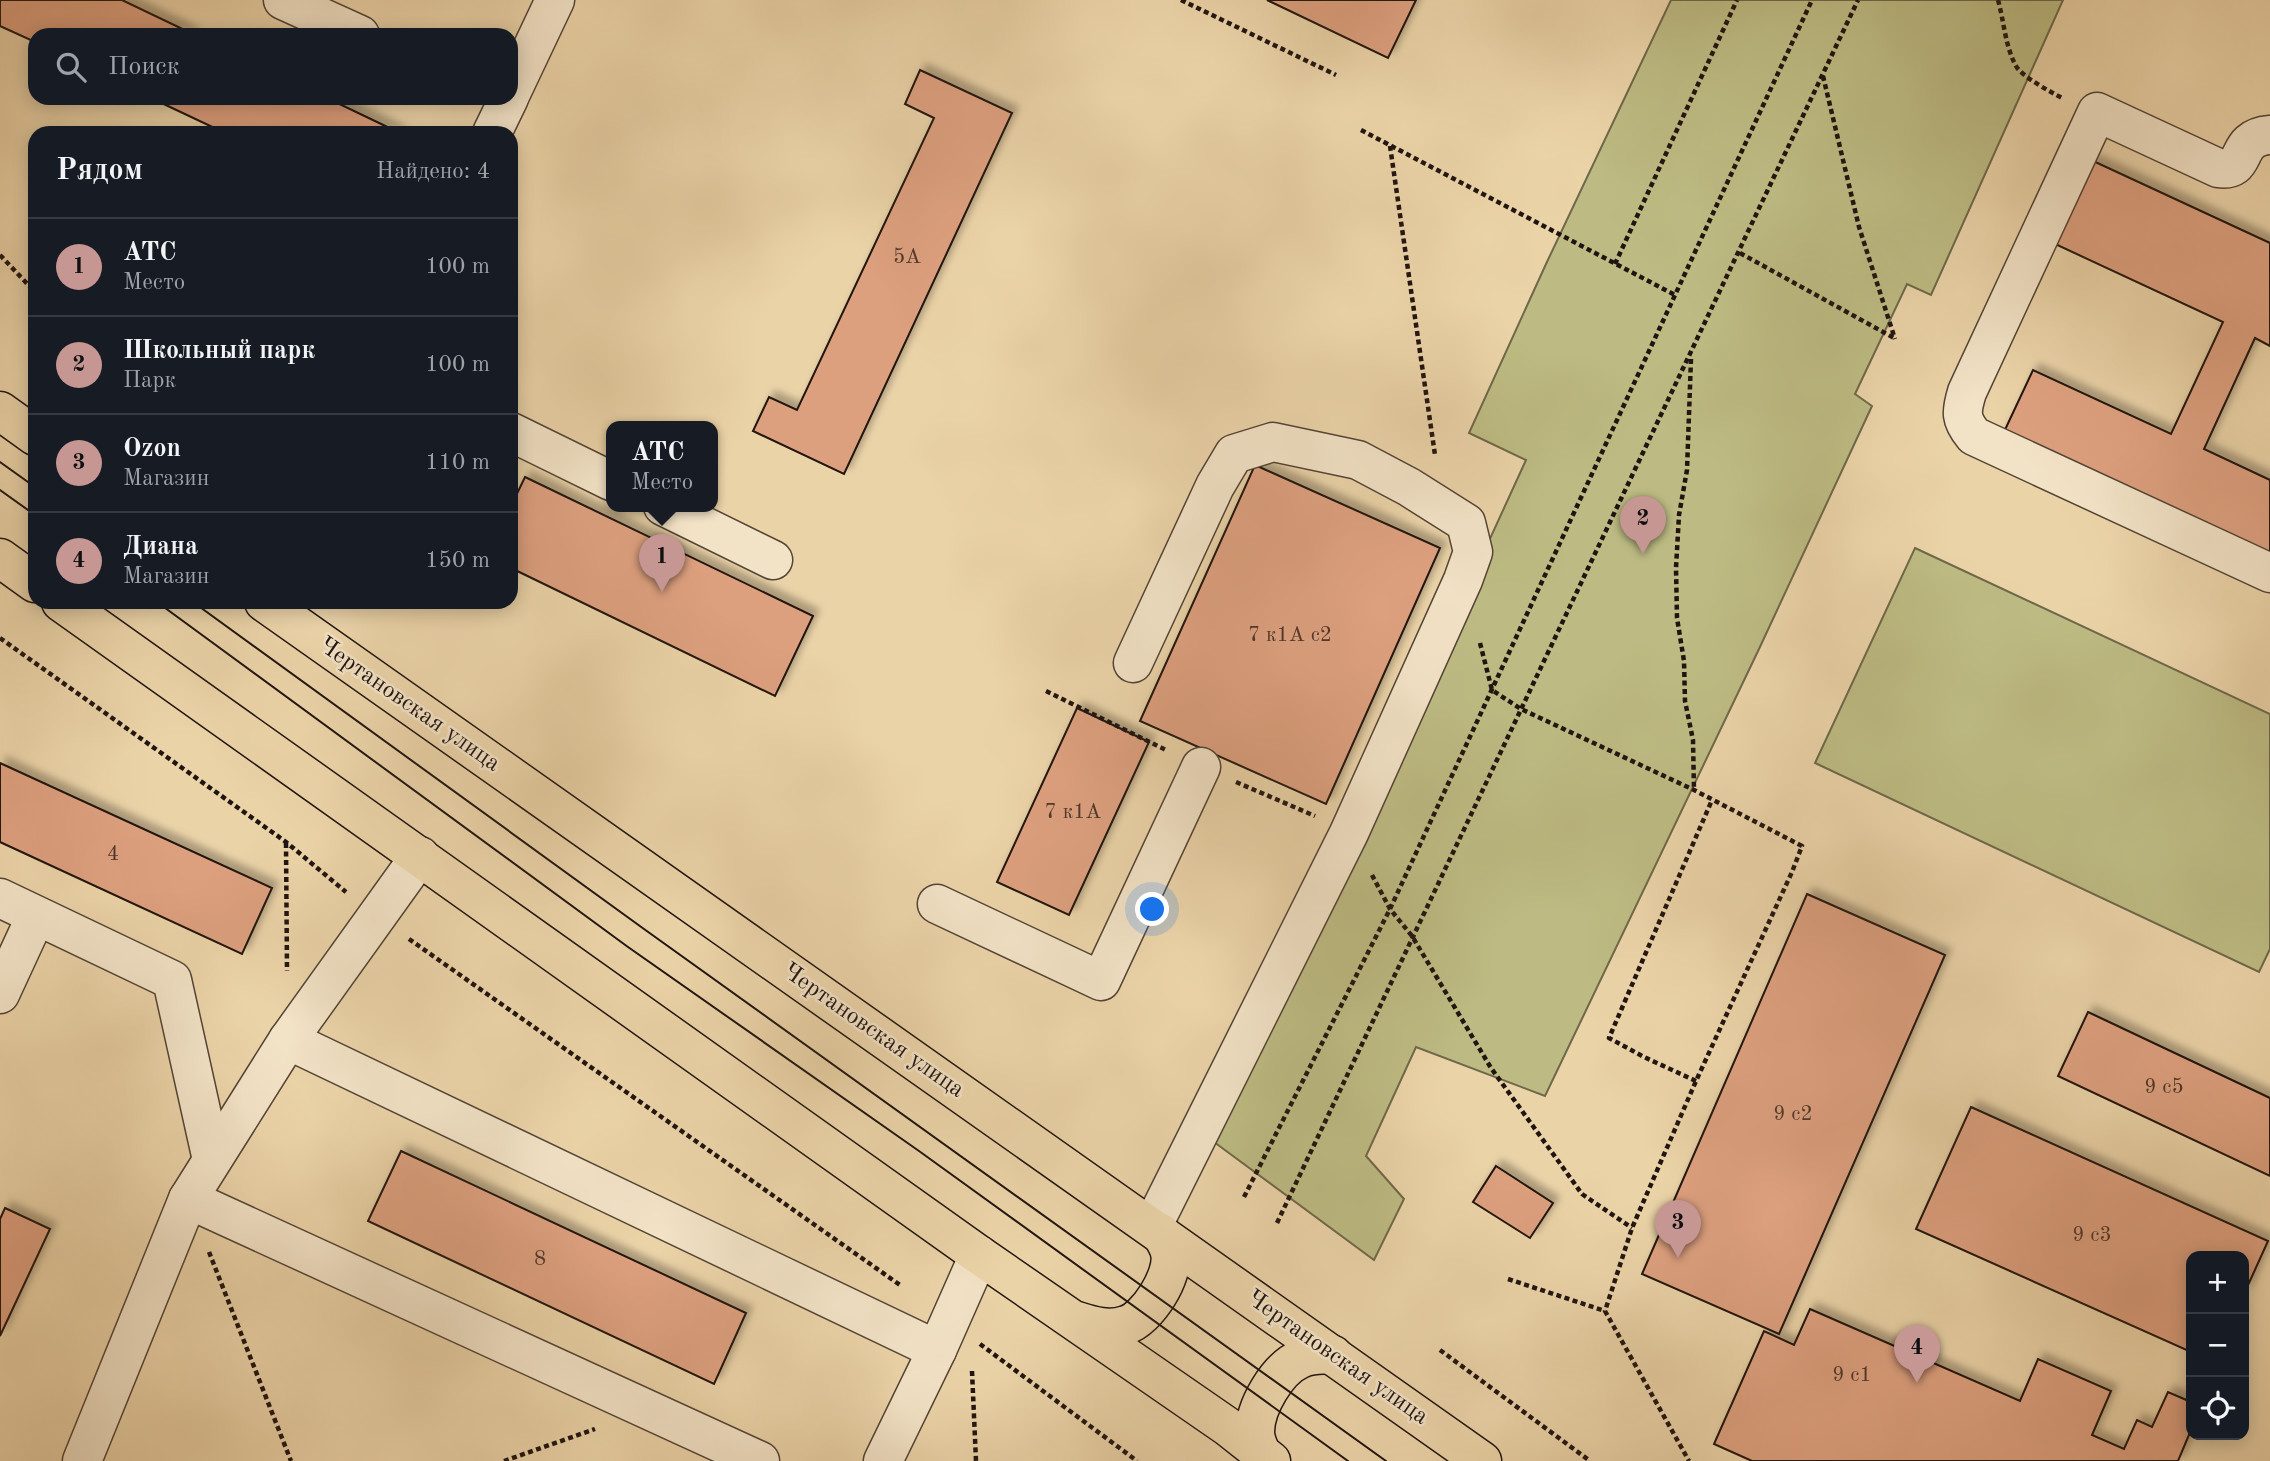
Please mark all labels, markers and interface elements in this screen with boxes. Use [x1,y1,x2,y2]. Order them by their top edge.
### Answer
search box [28,28,518,105]
icon: search [52,48,90,86]
text: Поиск [108,54,180,80]
text: Рядом [56,156,143,186]
text: Найдено: 4 [376,160,490,183]
text: АТС [123,240,176,266]
house number: 5А [893,247,921,268]
text: 1 [72,255,86,278]
text: 100 m [425,255,490,278]
text: Место [123,271,185,294]
text: Школьный парк [123,338,315,364]
text: 2 [72,353,86,376]
text: 100 m [425,353,490,376]
text: Парк [123,369,176,392]
popup [606,421,718,512]
text: Ozon [123,436,181,462]
text: АТС [631,440,684,466]
text: 3 [72,451,86,474]
text: 110 m [425,451,490,474]
text: Магазин [123,467,209,490]
text: Место [631,471,693,494]
pin: 2 [1620,496,1666,554]
text: Диана [123,534,198,560]
pin: 1 [639,534,685,592]
text: 4 [72,549,86,572]
text: 150 m [425,549,490,572]
text: Магазин [123,565,209,588]
house number: 7 к1А с2 [1248,625,1332,646]
street label: Чертановская улица [314,633,504,777]
house number: 7 к1А [1045,802,1101,823]
house number: 4 [107,844,119,865]
your location [1135,892,1169,926]
street label: Чертановская улица [778,959,968,1103]
house number: 9 с5 [2144,1077,2184,1098]
house number: 9 с2 [1773,1104,1813,1125]
pin: 3 [1655,1200,1701,1258]
house number: 9 с3 [2072,1225,2112,1246]
house number: 8 [534,1249,546,1270]
map controls [2186,1251,2249,1440]
button: + [2186,1251,2249,1314]
street label: Чертановская улица [1242,1286,1432,1430]
button: − [2186,1314,2249,1377]
pin: 4 [1894,1325,1940,1383]
house number: 9 с1 [1832,1365,1872,1386]
button: locate [2186,1377,2249,1440]

